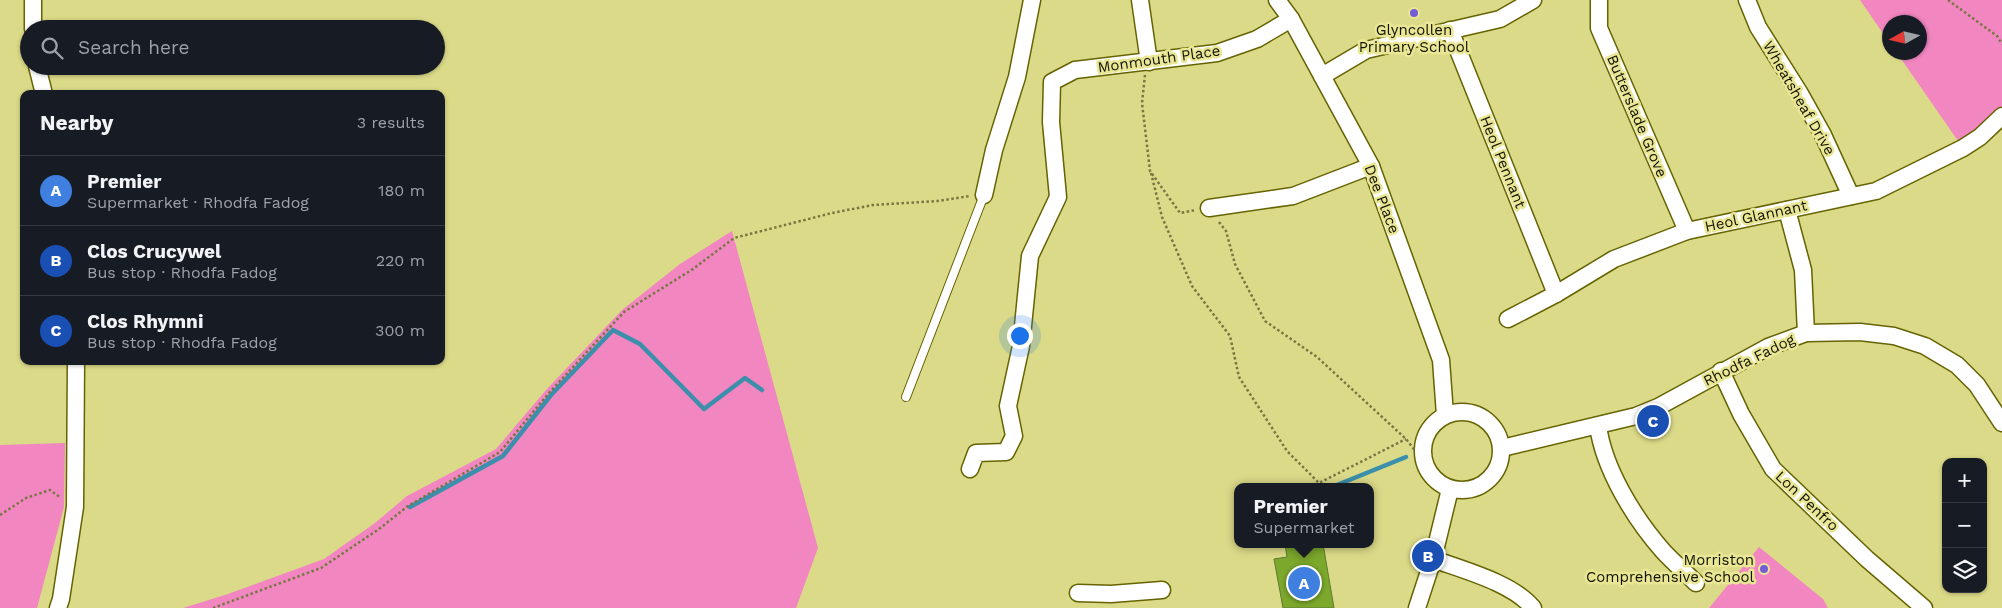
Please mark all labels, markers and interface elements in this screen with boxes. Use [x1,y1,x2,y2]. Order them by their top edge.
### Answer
marker: Glyncollen Primary School [1408,7,1420,19]
north arrow [1882,15,1927,60]
search box [20,20,445,75]
place label: Glyncollen Primary School [1359,21,1470,56]
icon: search [38,34,66,62]
text: Search here [78,36,189,59]
street label: Wheatsheaf Drive [1759,38,1839,158]
street label: Monmouth Place [1097,41,1221,77]
street label: Butterslade Grove [1603,52,1671,180]
text: Nearby [40,110,113,135]
text: 3 results [357,113,425,132]
street label: Heol Pennant [1476,113,1530,211]
street label: Dee Place [1361,162,1403,236]
text: Premier [87,170,161,193]
text: A [51,181,61,200]
text: 180 m [378,181,425,200]
text: Supermarket · Rhodfa Fadog [87,193,309,212]
street label: Heol Glannant [1703,196,1810,236]
text: Clos Crucywel [87,240,221,263]
text: B [51,251,61,270]
text: 220 m [376,251,425,270]
text: Bus stop · Rhodfa Fadog [87,263,277,282]
text: Clos Rhymni [87,310,203,333]
text: C [51,321,61,340]
text: 300 m [375,321,425,340]
your location [1007,323,1033,349]
street label: Rhodfa Fadog [1700,330,1798,390]
text: Bus stop · Rhodfa Fadog [87,333,277,352]
pin: C [1637,402,1669,440]
map controls [1942,458,1987,593]
button: + [1942,458,1987,503]
street label: Lon Penfro [1772,467,1842,535]
popup [1234,483,1374,548]
text: Premier [1253,495,1328,518]
button: − [1942,503,1987,548]
text: Supermarket [1253,518,1355,537]
pin: B [1412,537,1444,575]
button: layers [1942,548,1987,593]
place label: Morriston Comprehensive School [1586,551,1754,586]
marker: Morriston Comprehensive School [1758,563,1770,575]
pin: A [1288,564,1320,602]

